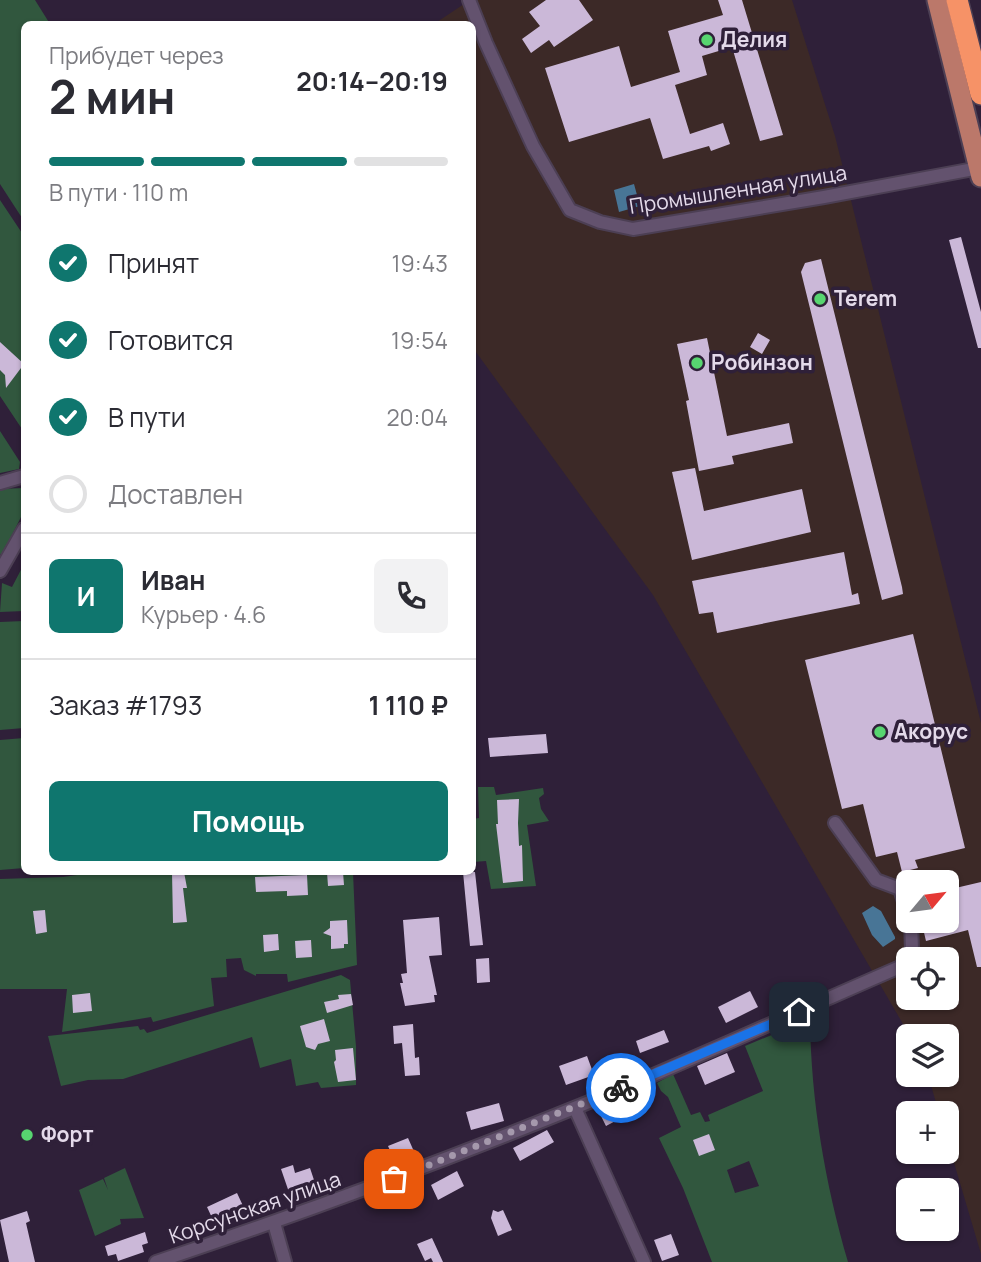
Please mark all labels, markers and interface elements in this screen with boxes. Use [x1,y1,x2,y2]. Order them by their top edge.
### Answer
place label: Делия [721,25,787,53]
marker: Делия [699,32,715,48]
text: Прибудет через [49,39,224,71]
text: 20:14–20:19 [296,63,448,99]
text: 2 мин [49,65,176,128]
street label: Промышленная улица [627,158,849,220]
text: В пути · 110 m [49,176,188,208]
icon: check [49,244,87,282]
text: Принят [108,245,199,281]
text: 19:43 [392,247,448,279]
place label: Terem [834,284,897,312]
marker: Terem [812,291,828,307]
icon: check [49,321,87,359]
text: Готовится [108,322,233,358]
text: 19:54 [391,324,448,356]
place label: Робинзон [711,348,813,376]
marker: Робинзон [689,355,705,371]
icon: check [49,398,87,436]
text: В пути [108,399,186,435]
text: 20:04 [386,401,448,433]
text: Доставлен [108,476,243,512]
button: phone [374,559,448,633]
text: Иван [141,562,205,598]
text: И [77,578,95,614]
text: Курьер · 4.6 [141,598,266,630]
text: Заказ #1793 [49,687,202,723]
text: 1 110 ₽ [369,687,448,723]
place label: Акорус [894,717,968,745]
marker: Акорус [872,724,888,740]
button: Помощь [49,781,448,861]
north arrow [896,870,959,933]
map controls [896,870,959,1241]
button: locate [896,947,959,1010]
pin [769,982,829,1042]
icon: home [780,993,818,1031]
button: layers [896,1024,959,1087]
courier [586,1053,656,1123]
icon: bike [602,1069,640,1107]
button: + [896,1101,959,1164]
place label: Форт [41,1120,94,1148]
marker: Форт [19,1127,35,1143]
pin [364,1149,424,1209]
icon: bag [375,1160,413,1198]
street label: Корсунская улица [165,1165,344,1250]
button: − [896,1178,959,1241]

